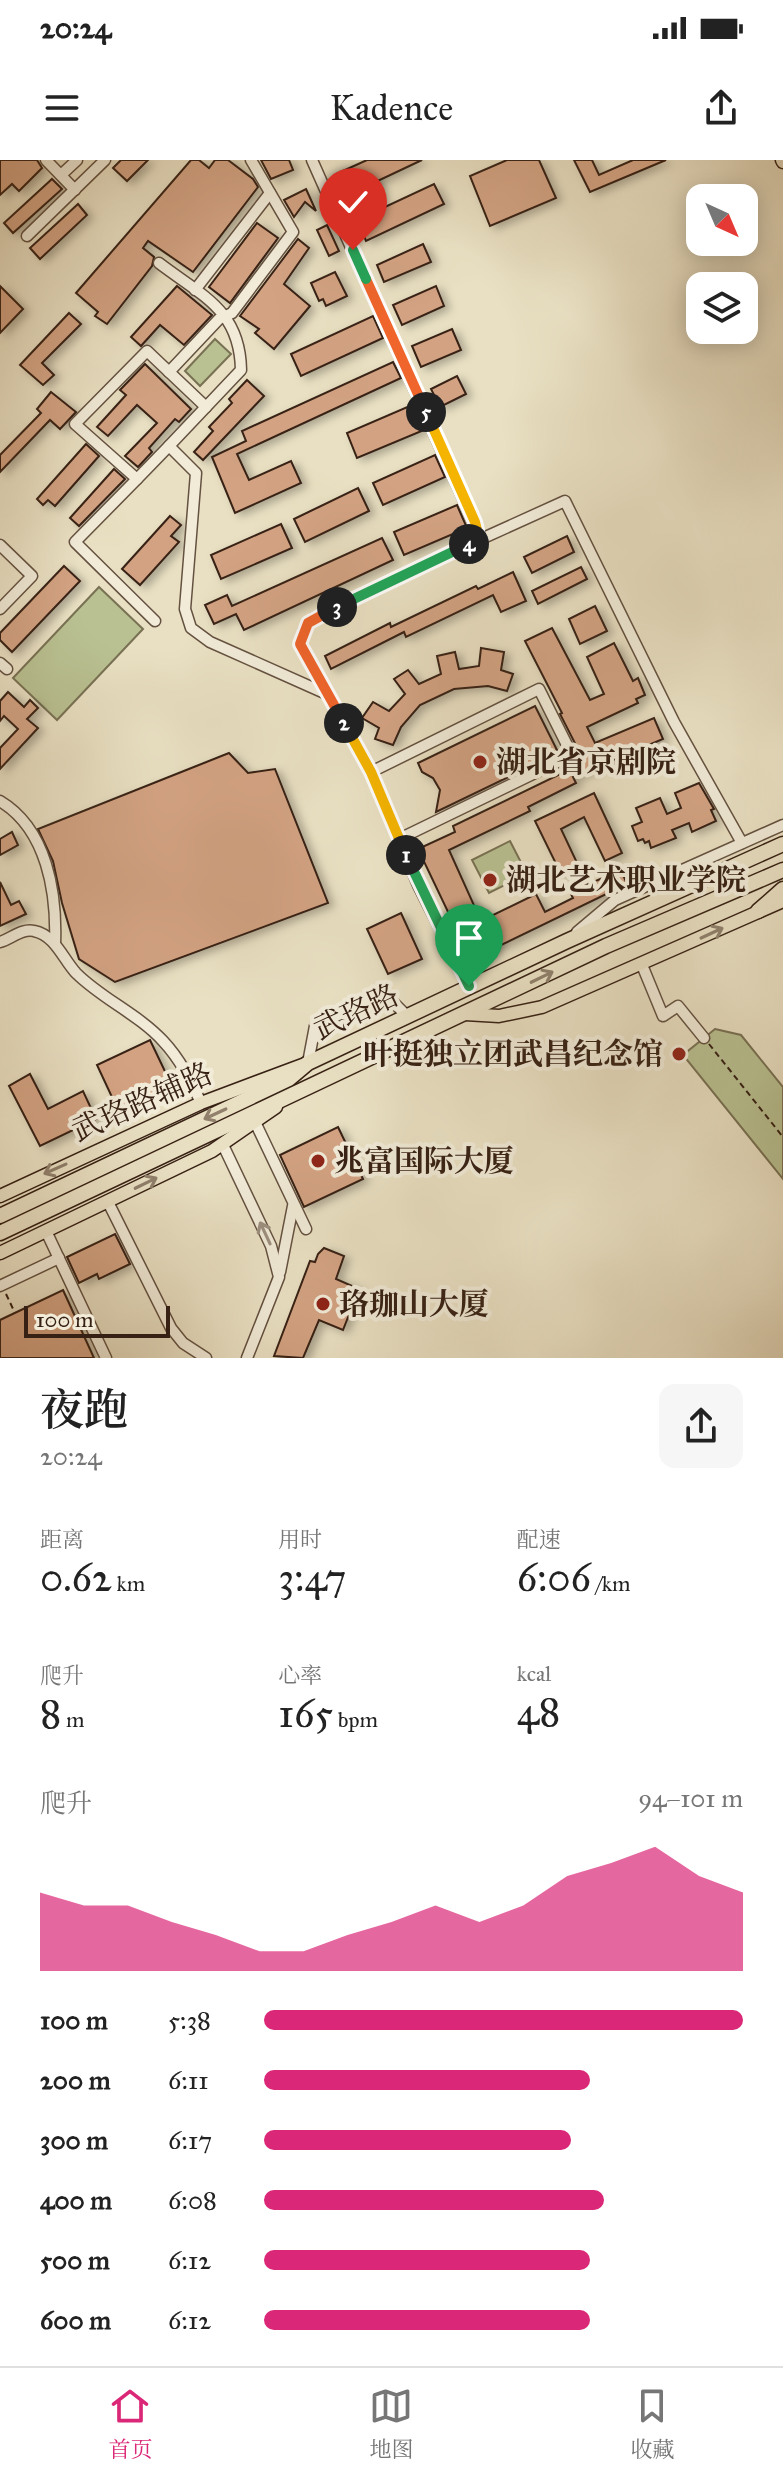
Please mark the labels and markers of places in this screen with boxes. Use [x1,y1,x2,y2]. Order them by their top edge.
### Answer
pin [319,168,387,250]
pin: 5 [406,392,446,432]
pin: 4 [449,524,489,564]
pin: 3 [317,587,357,627]
pin: 2 [324,703,364,743]
place label: 湖北省京剧院 [496,744,676,780]
marker: 湖北省京剧院 [471,753,489,771]
pin: 1 [386,835,426,875]
place label: 湖北艺术职业学院 [506,862,746,898]
marker: 湖北艺术职业学院 [481,871,499,889]
pin [435,904,503,986]
place label: 叶挺独立团武昌纪念馆 [363,1036,663,1072]
marker: 叶挺独立团武昌纪念馆 [670,1045,688,1063]
place label: 兆富国际大厦 [334,1143,514,1179]
marker: 兆富国际大厦 [309,1152,327,1170]
place label: 珞珈山大厦 [339,1286,489,1322]
marker: 珞珈山大厦 [314,1295,332,1313]

